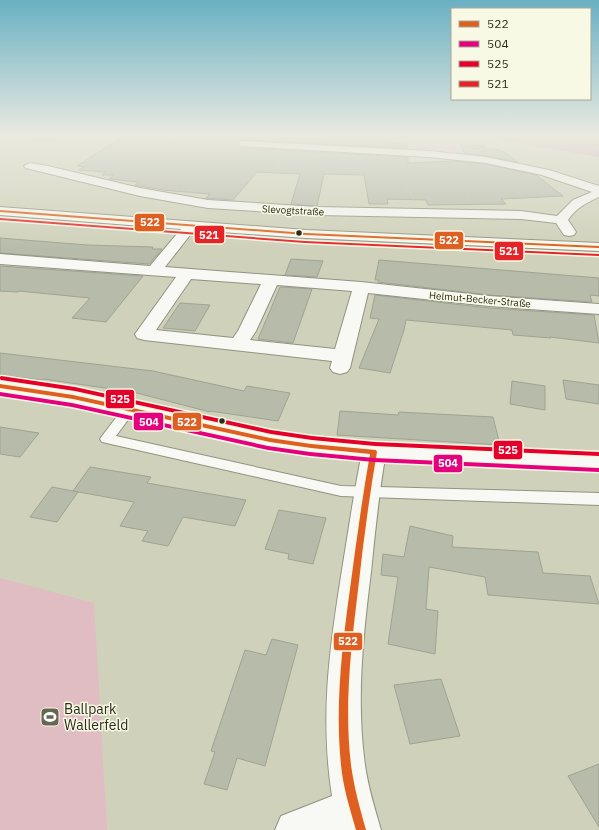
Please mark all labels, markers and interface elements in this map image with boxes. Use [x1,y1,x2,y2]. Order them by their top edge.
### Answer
legend [451,8,591,100]
text: 522 [487,16,509,31]
text: 504 [487,36,509,51]
text: 525 [487,56,509,71]
text: 521 [487,76,509,91]
street label: Slevogtstraße [262,202,325,219]
line badge: 522 [134,213,165,232]
text: 522 [140,215,160,229]
line badge: 521 [194,225,225,244]
text: 521 [199,228,219,242]
unlabelled marker [294,228,304,238]
line badge: 522 [434,231,464,250]
text: 522 [439,233,459,247]
line badge: 521 [494,241,524,261]
text: 521 [499,244,519,258]
street label: Helmut-Becker-Straße [429,289,532,310]
line badge: 525 [105,389,135,409]
text: 525 [110,392,130,406]
line badge: 504 [133,412,164,431]
line badge: 522 [172,412,202,431]
text: 504 [139,415,159,429]
text: 522 [177,415,197,429]
unlabelled marker [217,416,227,426]
line badge: 525 [493,440,523,460]
text: 525 [498,443,518,457]
line badge: 504 [433,454,463,473]
text: 504 [438,456,458,470]
line badge: 522 [333,632,363,651]
text: 522 [338,634,358,648]
place label: Ballpark Wallerfeld [64,700,128,734]
sports icon: Ballpark Wallerfeld [39,706,61,728]

